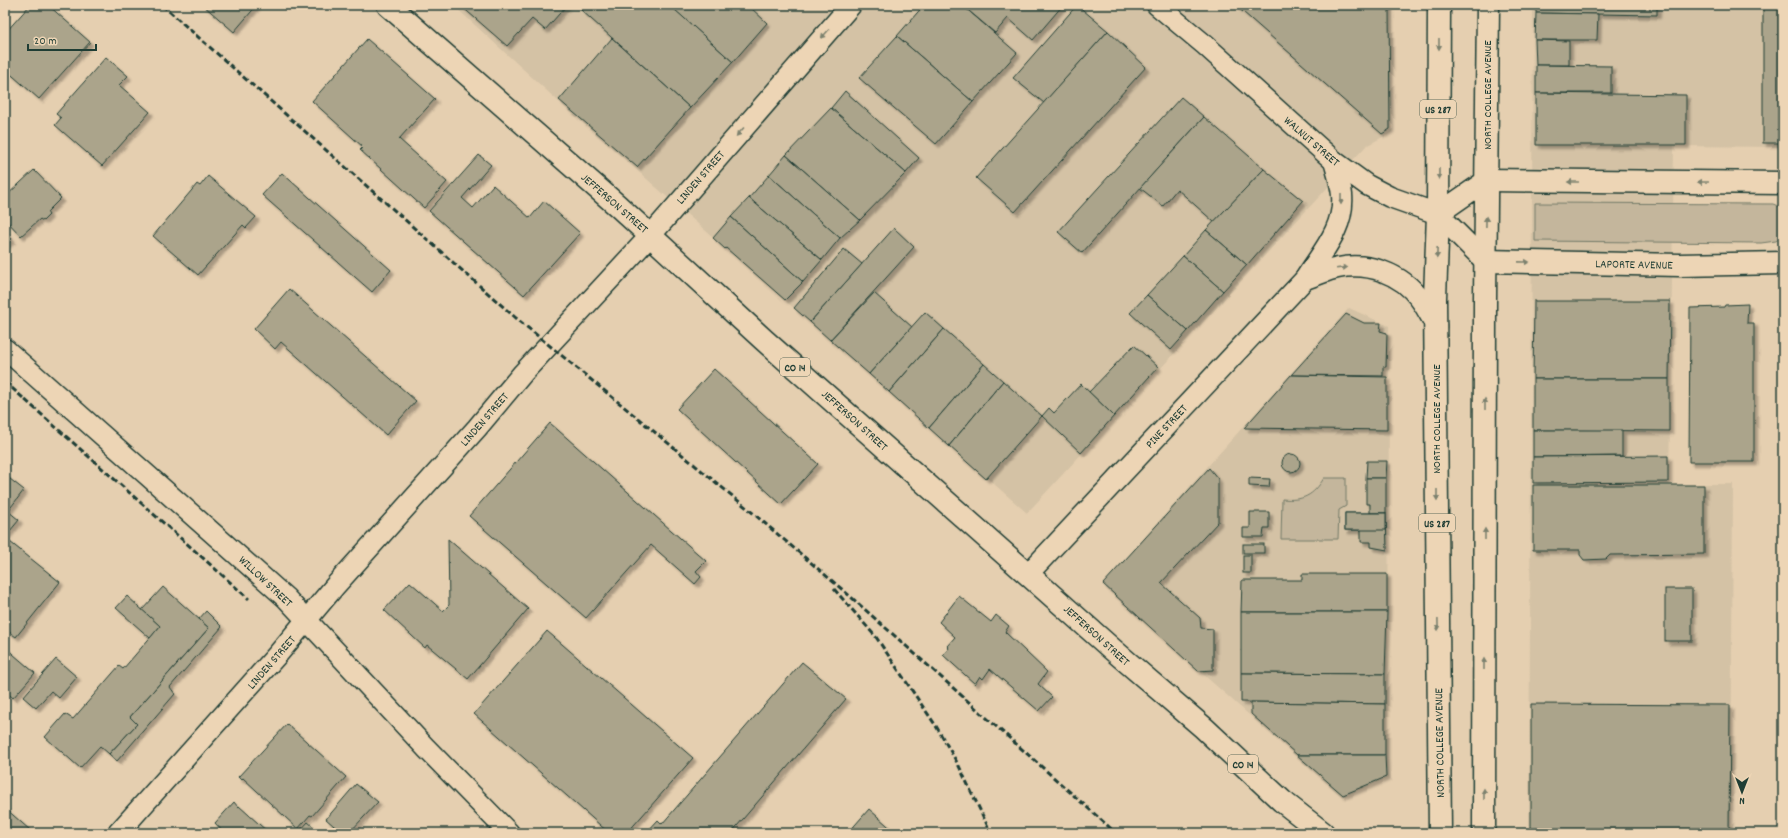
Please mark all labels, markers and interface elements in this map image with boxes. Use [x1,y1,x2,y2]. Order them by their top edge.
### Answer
scale bar [28,26,96,52]
one-way arrow [820,29,830,39]
text: 20 m [34,33,57,50]
one-way arrow [1436,38,1442,51]
street label: NORTH COLLEGE AVENUE [1480,40,1497,150]
road number: US 287 [1420,100,1456,118]
street label: WALNUT STREET [1279,113,1343,171]
one-way arrow [735,127,744,137]
street label: LINDEN STREET [673,147,729,209]
one-way arrow [1435,168,1442,180]
street label: JEFFERSON STREET [577,170,652,238]
one-way arrow [1566,179,1579,185]
one-way arrow [1696,179,1709,185]
one-way arrow [1338,193,1344,206]
one-way arrow [1483,215,1489,228]
one-way arrow [1434,247,1440,260]
street label: LAPORTE AVENUE [1595,256,1673,275]
one-way arrow [1518,259,1530,266]
one-way arrow [1336,265,1348,271]
road number: CO 14 [780,358,810,376]
street label: NORTH COLLEGE AVENUE [1429,364,1446,474]
street label: JEFFERSON STREET [817,387,891,456]
street label: LINDEN STREET [457,389,513,451]
one-way arrow [1482,397,1488,410]
street label: PINE STREET [1142,401,1192,453]
one-way arrow [1434,489,1440,502]
road number: US 287 [1419,514,1455,532]
one-way arrow [1482,527,1488,540]
street label: WILLOW STREET [234,552,296,612]
street label: JEFFERSON STREET [1059,602,1133,671]
one-way arrow [1434,619,1441,631]
street label: LINDEN STREET [244,632,300,694]
one-way arrow [1481,658,1488,670]
street label: NORTH COLLEGE AVENUE [1431,687,1450,798]
road number: CO 14 [1228,755,1258,773]
north arrow [1722,772,1762,812]
one-way arrow [1481,787,1487,800]
text: N [1739,792,1745,808]

